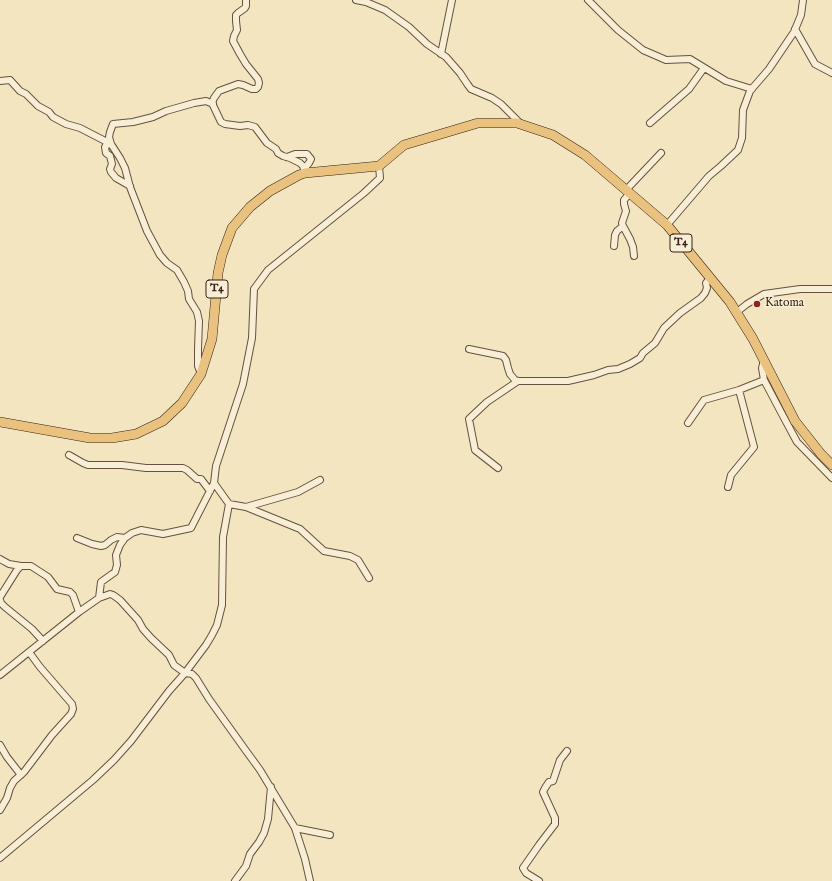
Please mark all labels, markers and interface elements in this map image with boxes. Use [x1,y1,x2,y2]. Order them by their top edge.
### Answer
road number: T4 [670,234,692,252]
road number: T4 [206,280,228,298]
place label: Katoma [765,297,804,311]
marker: Katoma [752,299,762,309]

